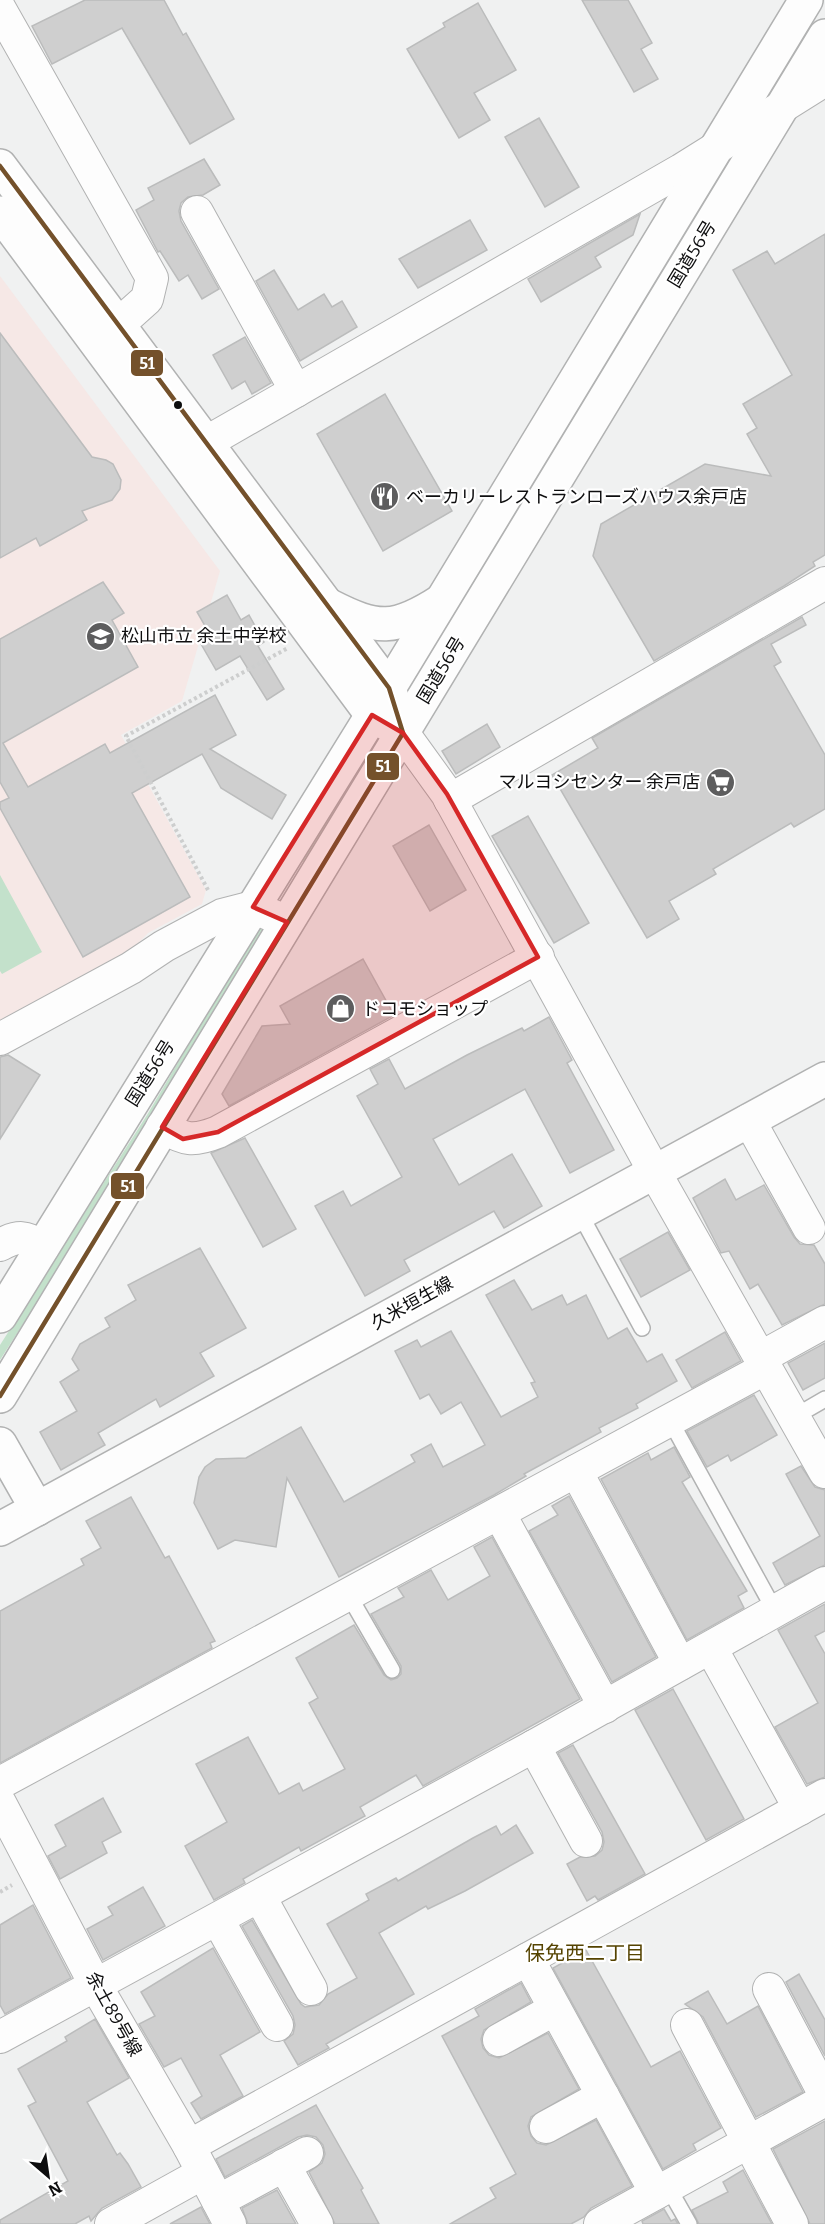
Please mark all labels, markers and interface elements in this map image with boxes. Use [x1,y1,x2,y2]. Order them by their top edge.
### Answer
street label: 国道56号 [663,217,721,291]
line badge: 51 [130,349,164,377]
text: 51 [139,354,155,373]
unlabelled marker [172,399,184,411]
restaurant icon: ベーカリーレストランローズハウス余戸店 [369,481,401,513]
place label: ベーカリーレストランローズハウス余戸店 [406,486,747,508]
school or university icon: 松山市立 余土中学校 [84,620,116,652]
place label: 松山市立 余土中学校 [121,625,287,647]
street label: 国道56号 [412,633,470,707]
line badge: 51 [366,752,400,781]
text: 51 [375,757,391,776]
supermarket icon: マルヨシセンター 余戸店 [705,766,737,798]
place label: マルヨシセンター 余戸店 [498,771,700,793]
shop icon: ドコモショップ [325,993,357,1025]
place label: ドコモショップ [362,998,488,1020]
street label: 国道56号 [121,1036,179,1110]
line badge: 51 [110,1172,145,1200]
text: 51 [120,1177,136,1196]
street label: 久米垣生線 [367,1272,457,1334]
district label: 保免西二丁目 [525,1941,645,1965]
street label: 余土89号線 [82,1968,146,2060]
north arrow [18,2146,78,2206]
text: N [45,2177,65,2200]

